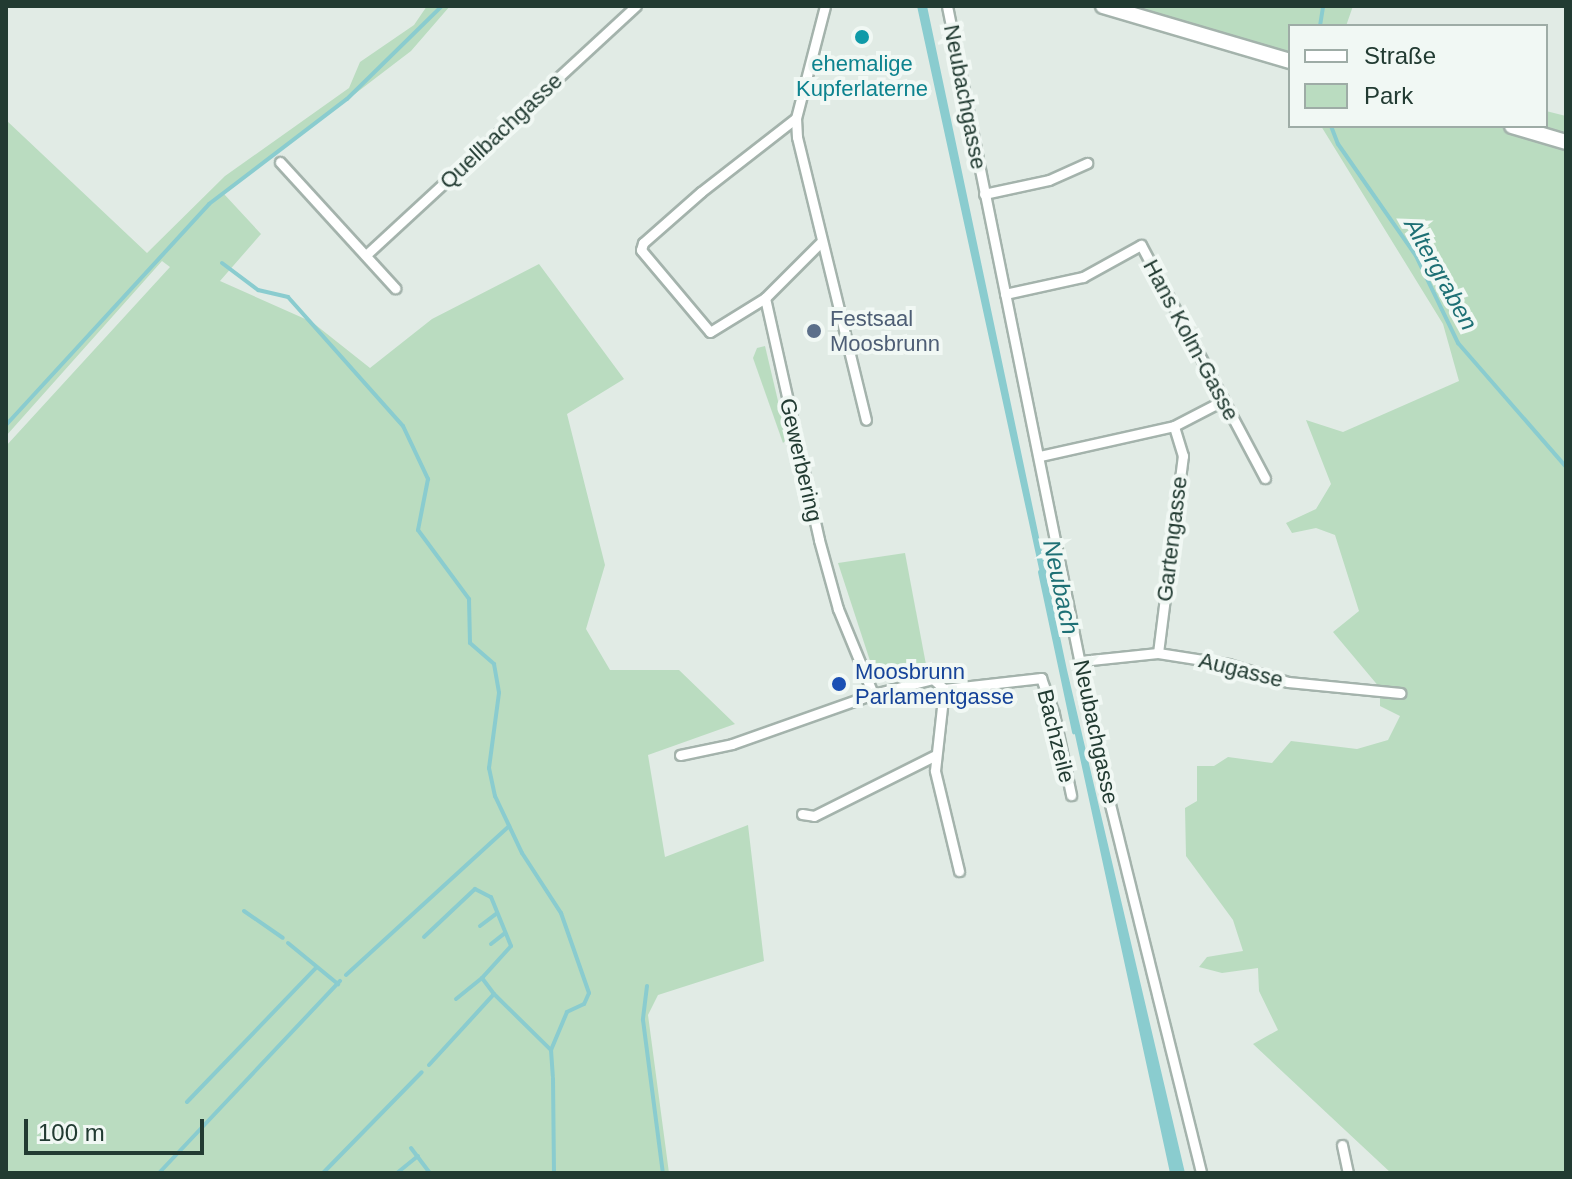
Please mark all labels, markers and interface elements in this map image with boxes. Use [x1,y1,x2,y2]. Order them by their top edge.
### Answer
street label: Neubachgasse [938,22,992,172]
legend [1288,24,1548,128]
marker: ehemalige Kupferlaterne [853,28,871,46]
text: Straße [1364,42,1436,69]
place label: ehemalige Kupferlaterne [796,50,928,102]
street label: Quellbachgasse [434,68,568,194]
text: Park [1364,82,1413,109]
water label: Altergraben [1398,213,1484,335]
street label: Hans Kolm-Gasse [1137,255,1245,425]
place label: Festsaal Moosbrunn [830,305,940,356]
marker: Festsaal Moosbrunn [805,322,823,340]
street label: Gewerbering [774,396,828,524]
street label: Gartengasse [1151,475,1193,603]
water label: Neubach [1037,537,1085,637]
street label: Augasse [1196,647,1286,693]
street label: Neubachgasse [1068,657,1124,807]
place label: Moosbrunn Parlamentgasse [855,658,1014,710]
marker: Moosbrunn Parlamentgasse [830,675,848,693]
street label: Bachzeile [1032,687,1080,785]
scale bar [28,1103,208,1153]
text: 100 m [38,1119,105,1146]

